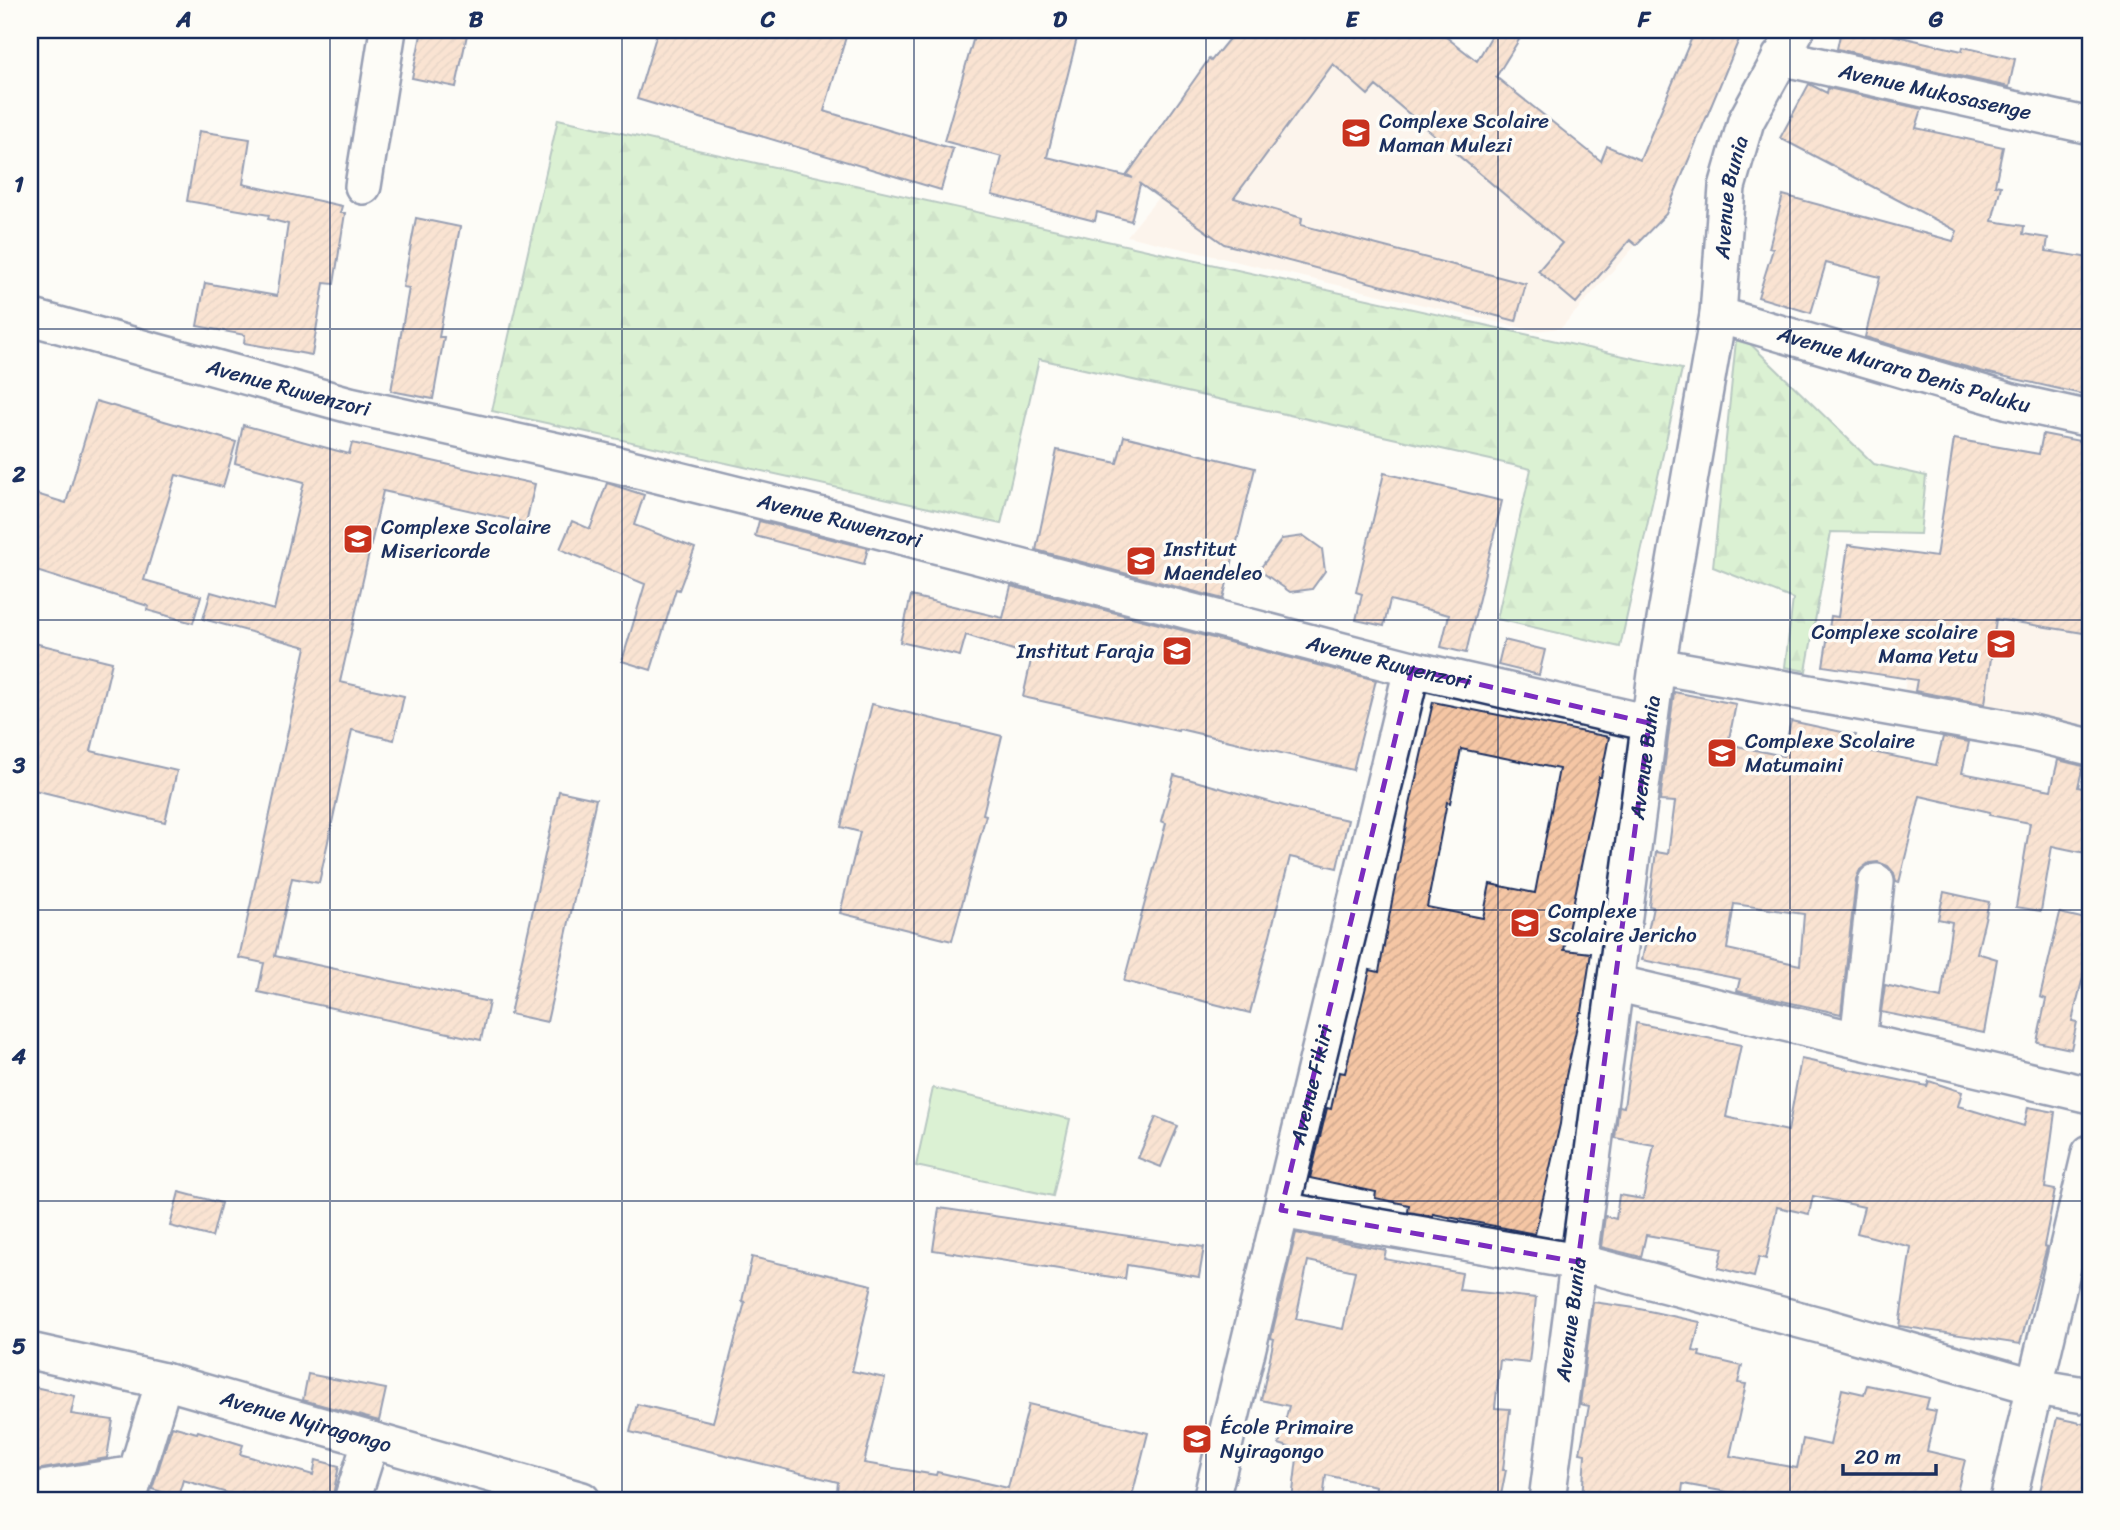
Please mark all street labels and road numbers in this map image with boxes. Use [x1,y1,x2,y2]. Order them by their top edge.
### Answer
street label: Avenue Mukosasenge [1834,51,2035,131]
street label: Avenue Bunia [1703,131,1760,261]
street label: Avenue Murara Denis Paluku [1772,314,2035,424]
street label: Avenue Ruwenzori [201,347,375,428]
street label: Avenue Ruwenzori [753,481,927,560]
street label: Avenue Ruwenzori [1301,623,1476,701]
street label: Avenue Bunia [1618,693,1672,823]
street label: Avenue Fikiri [1278,1020,1344,1149]
street label: Avenue Bunia [1544,1255,1598,1385]
street label: Avenue Nyiragongo [215,1379,396,1464]

